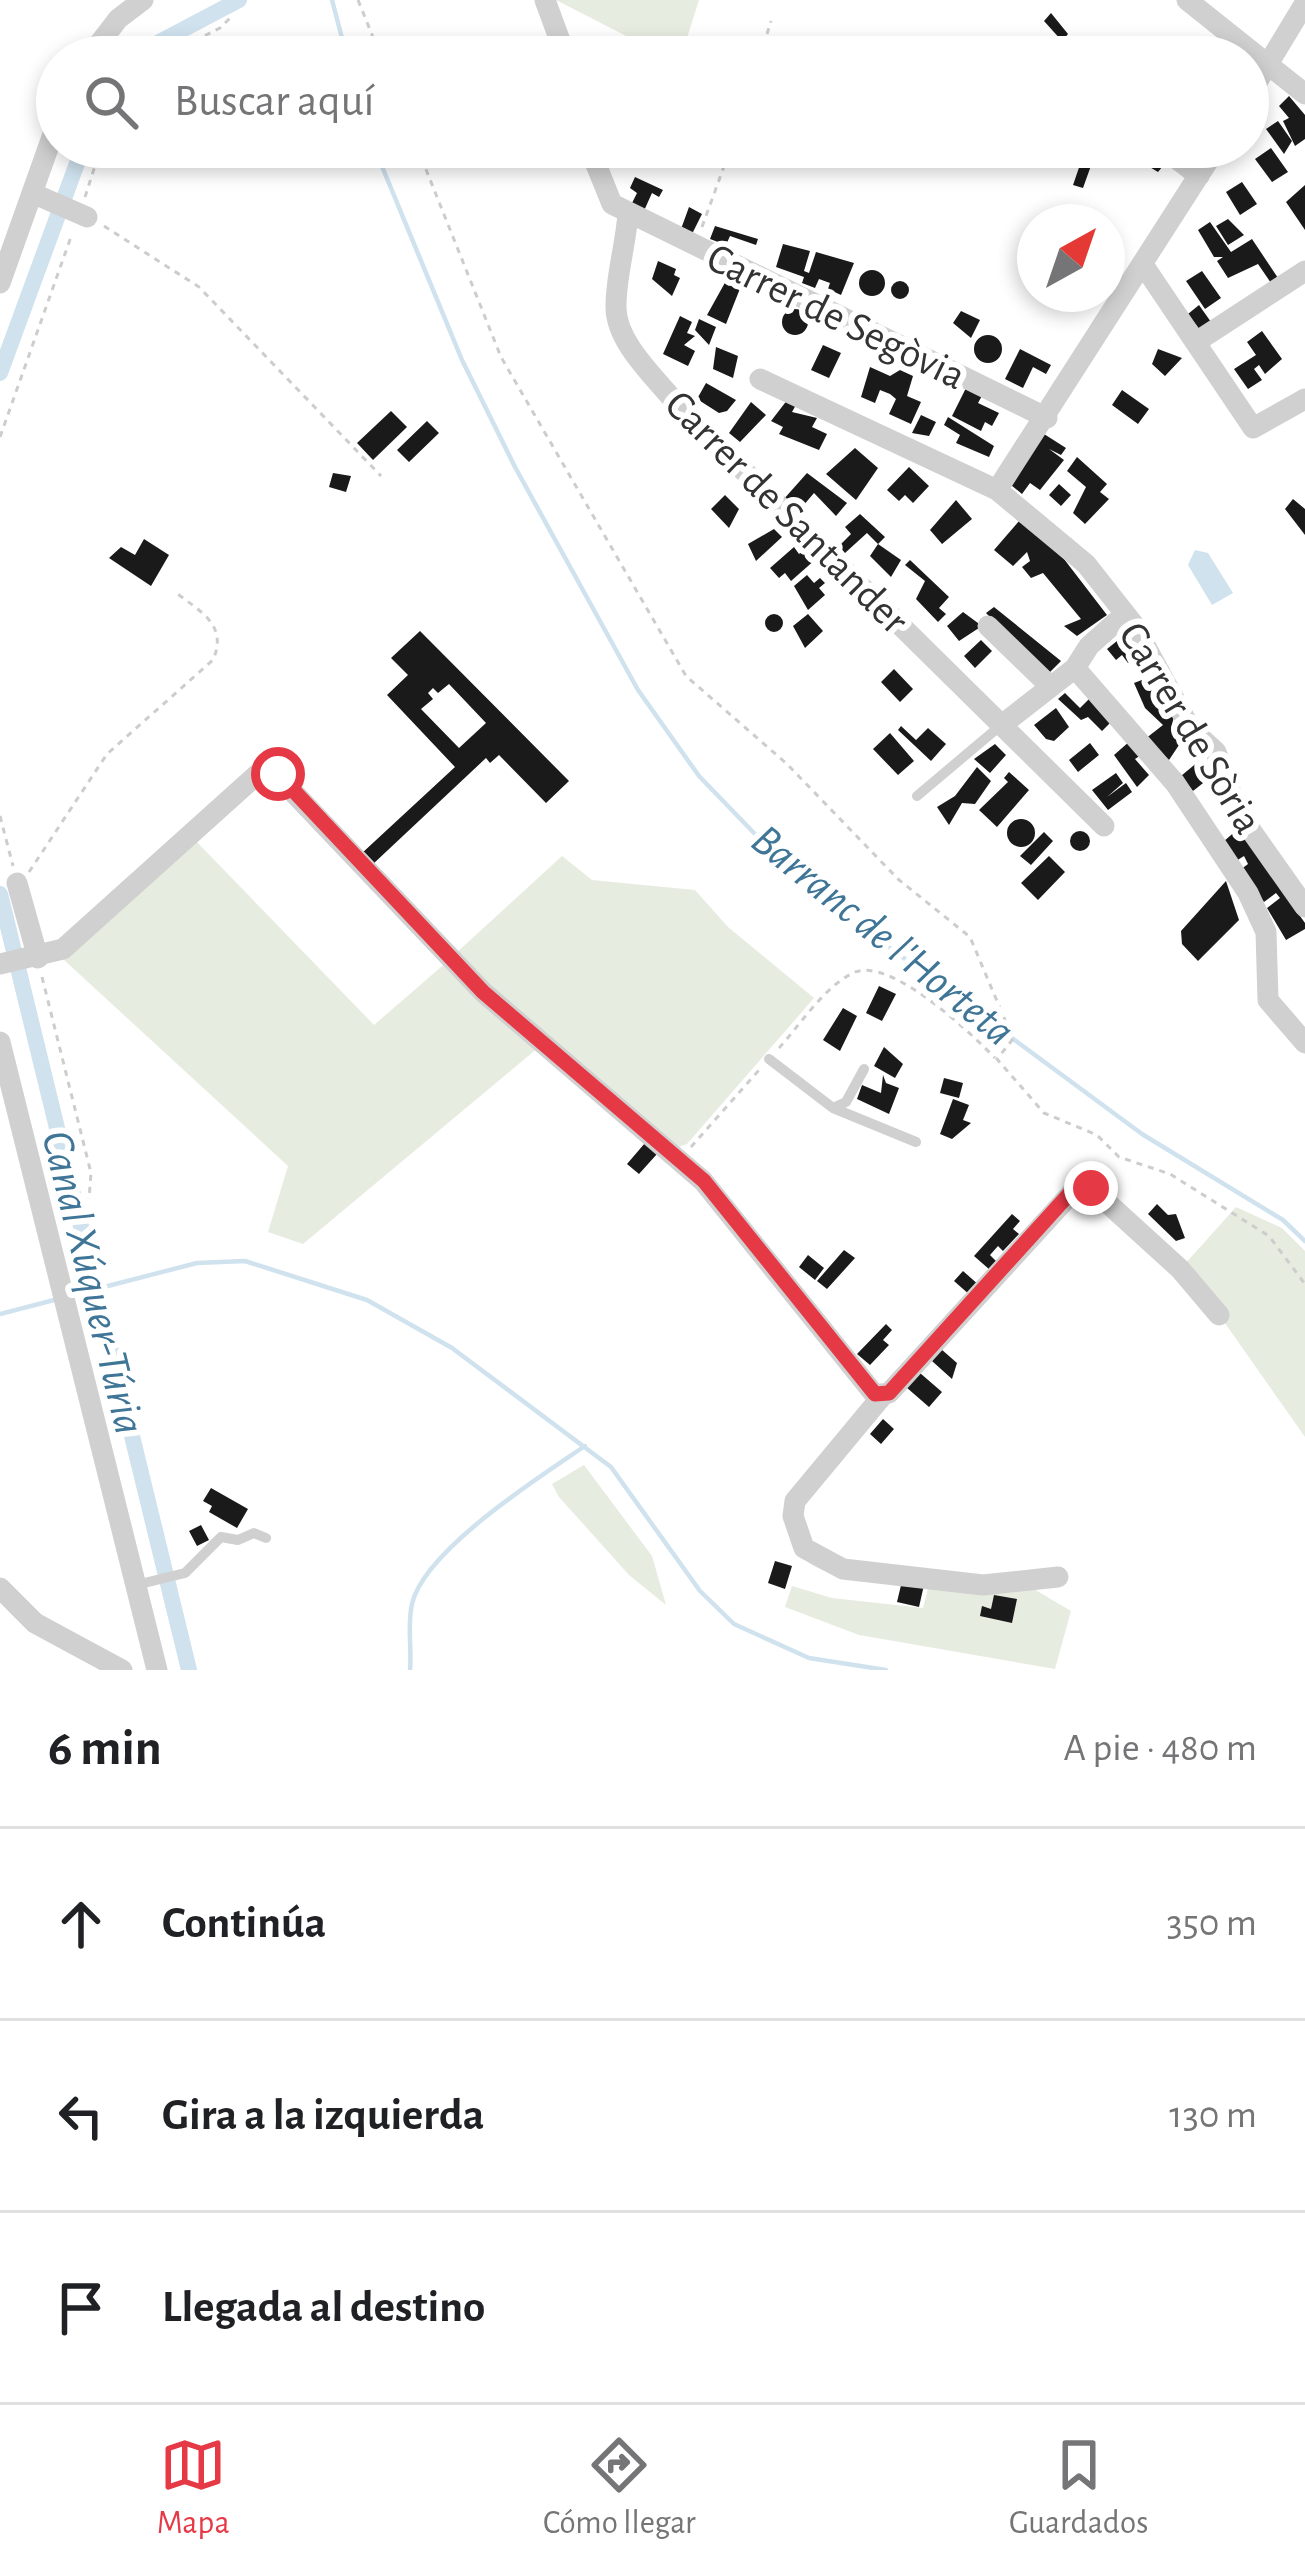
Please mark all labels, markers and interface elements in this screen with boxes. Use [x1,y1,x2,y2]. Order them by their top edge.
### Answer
search box [36,36,1269,168]
icon: search [78,69,144,135]
text: Buscar aquí [174,79,374,124]
north arrow [1017,204,1125,312]
street label: Carrer de Segòvia [700,236,972,397]
street label: Carrer de Santander [657,383,916,642]
street label: Carrer de Sòria [1111,615,1270,841]
route start [251,747,305,801]
water label: Barranc de l'Horteta [743,817,1022,1055]
water label: Canal Xúquer-Túria [33,1126,152,1439]
route end [1064,1161,1118,1215]
text: 6 min [48,1723,162,1774]
text: A pie · 480 m [1063,1729,1257,1768]
icon: ahead [48,1891,114,1957]
text: Continúa [162,1901,326,1946]
text: 350 m [1166,1904,1257,1943]
icon: left [48,2083,114,2149]
text: Gira a la izquierda [162,2093,484,2138]
text: 130 m [1169,2096,1257,2135]
icon: arrive [48,2275,114,2341]
text: Llegada al destino [162,2285,485,2330]
tab: Mapa [157,2432,230,2544]
tab: Cómo llegar [543,2432,696,2544]
tab: Guardados [1009,2432,1148,2544]

